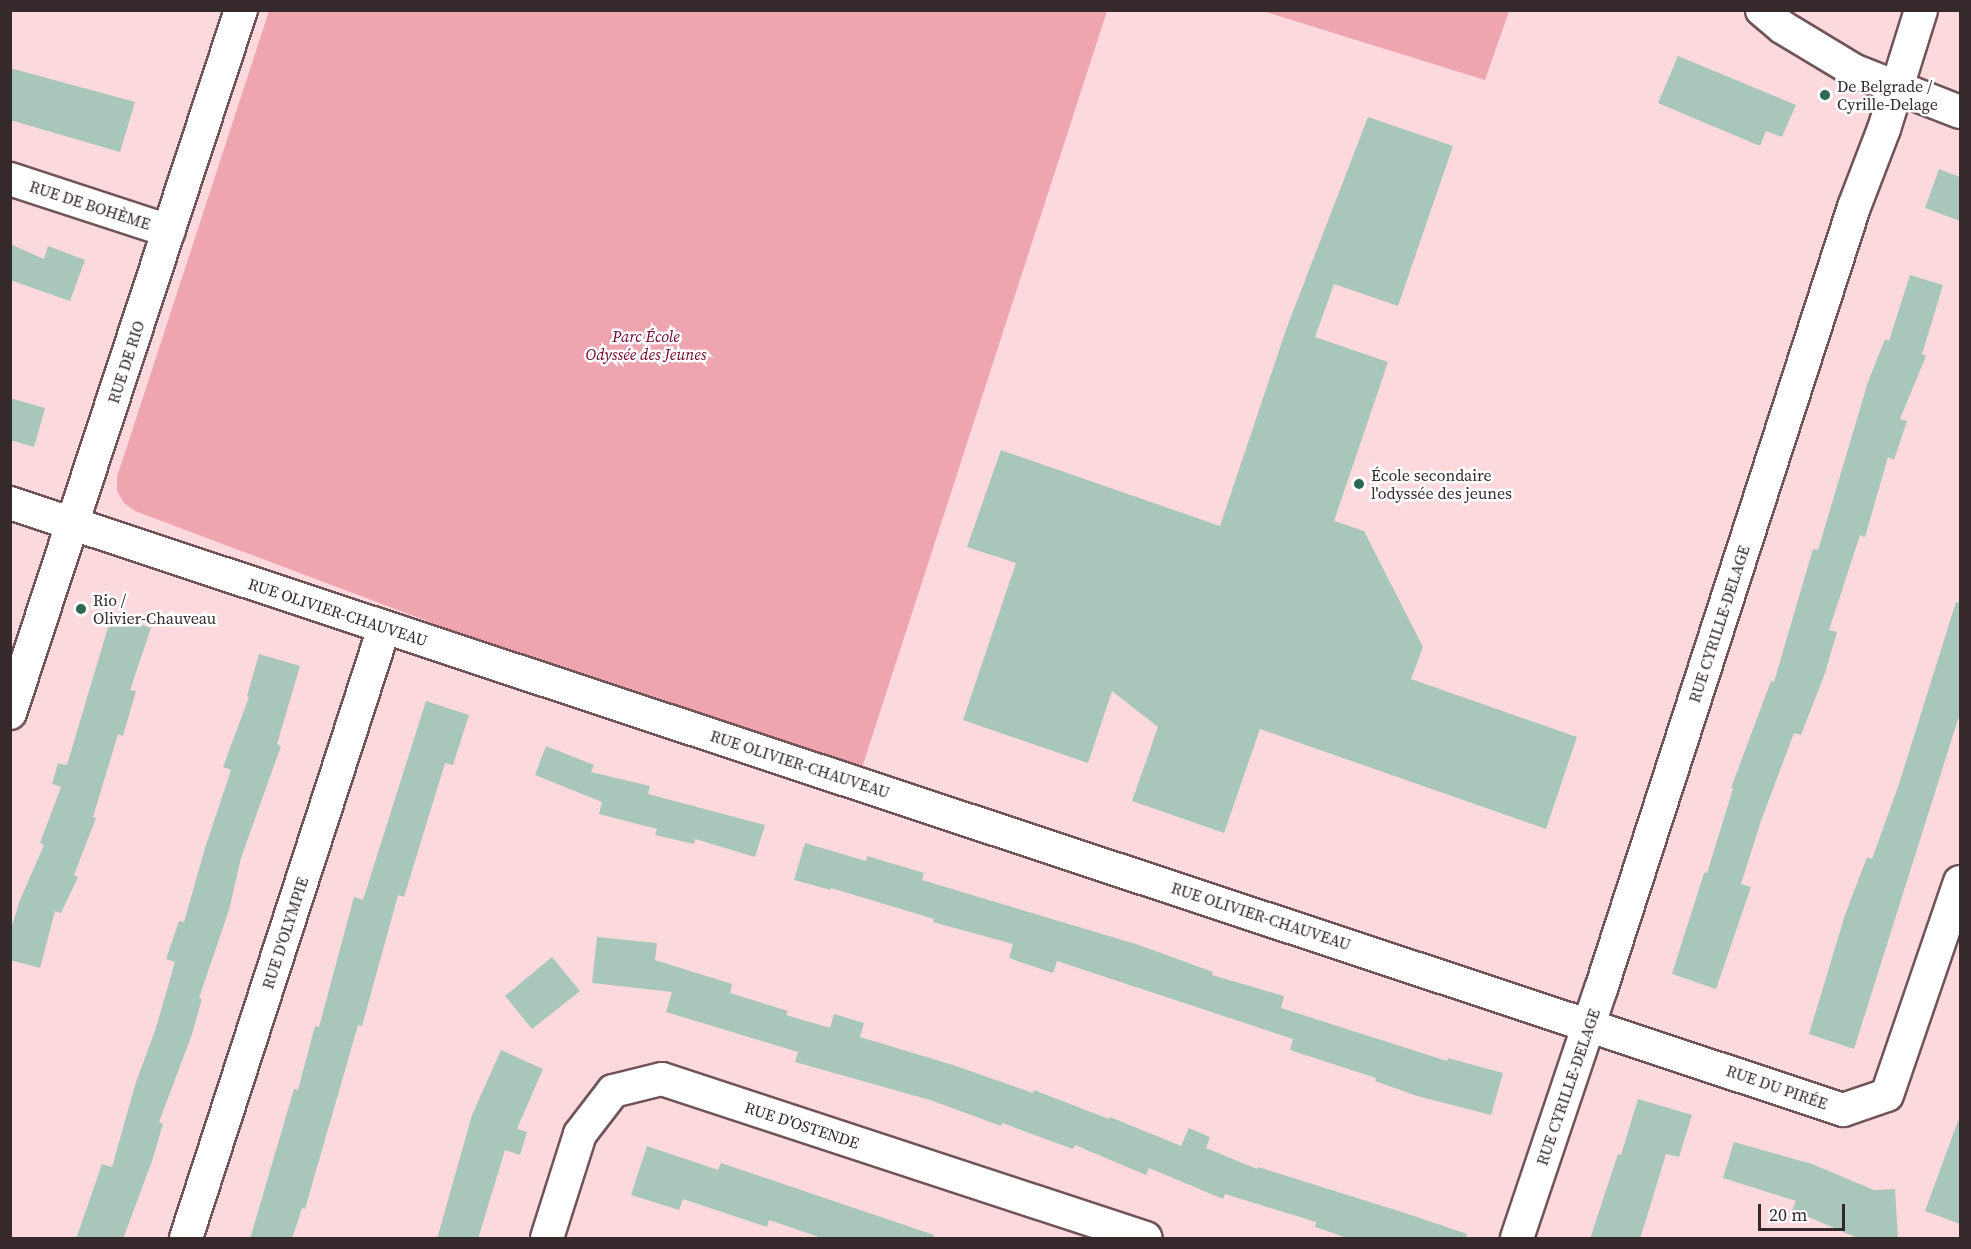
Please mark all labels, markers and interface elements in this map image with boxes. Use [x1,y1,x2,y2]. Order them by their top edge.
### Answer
place label: De Belgrade / Cyrille-Delage [1837,76,1938,114]
marker: De Belgrade / Cyrille-Delage [1818,88,1832,102]
street label: RUE DE BOHÈME [27,176,153,234]
street label: RUE DE RIO [104,318,148,406]
park label: Parc École Odyssée des Jeunes [585,326,707,364]
place label: École secondaire l'odyssée des jeunes [1371,465,1512,503]
marker: École secondaire l'odyssée des jeunes [1352,477,1366,491]
street label: RUE CYRILLE-DELAGE [1684,543,1754,705]
street label: RUE OLIVIER-CHAUVEAU [246,574,430,650]
place label: Rio / Olivier-Chauveau [93,590,216,628]
marker: Rio / Olivier-Chauveau [74,602,88,616]
street label: RUE OLIVIER-CHAUVEAU [708,726,892,802]
street label: RUE D'OLYMPIE [258,875,312,991]
street label: RUE OLIVIER-CHAUVEAU [1169,878,1353,954]
street label: RUE CYRILLE-DELAGE [1532,1006,1604,1168]
street label: RUE DU PIRÉE [1724,1061,1830,1113]
street label: RUE D'OSTENDE [742,1097,862,1153]
scale bar [1761,1192,1848,1230]
text: 20 m [1769,1202,1807,1227]

